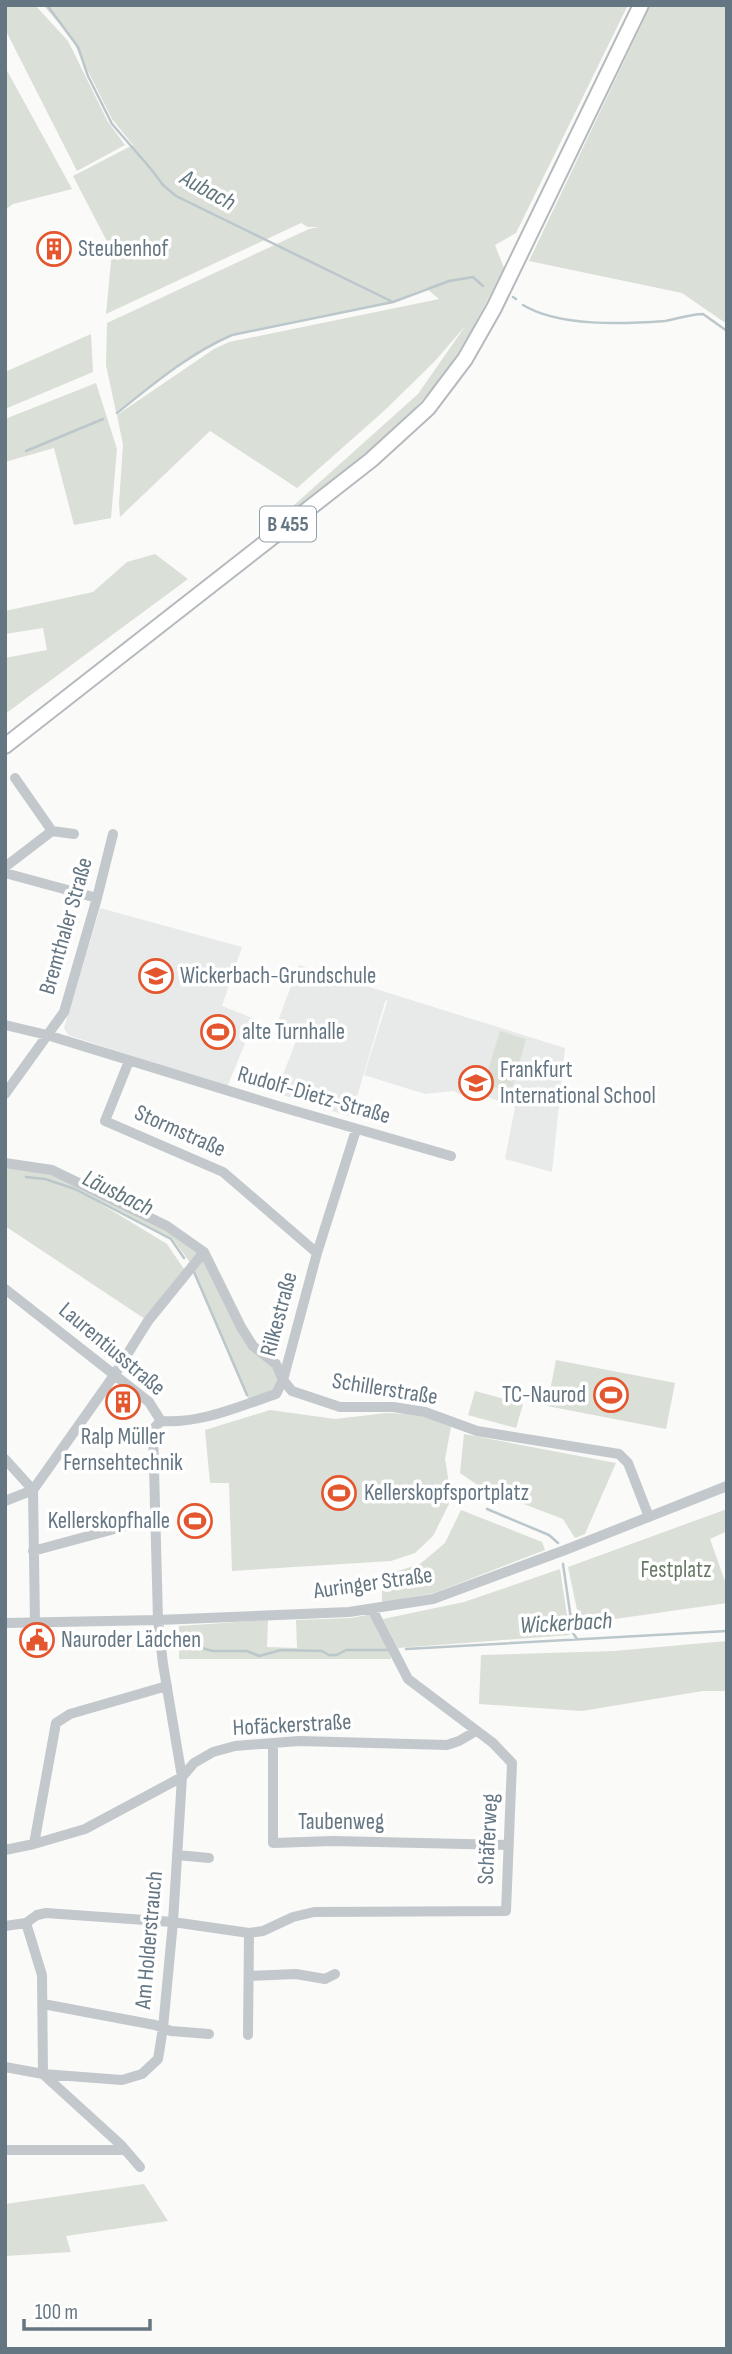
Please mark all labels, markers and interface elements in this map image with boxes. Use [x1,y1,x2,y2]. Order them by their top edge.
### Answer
water label: Aubach [174,163,241,217]
building icon: Steubenhof [35,230,73,268]
place label: Steubenhof [78,235,168,263]
road number: B 455 [260,506,316,542]
street label: Bremthaler Straße [33,854,99,998]
school or university icon: Wickerbach-Grundschule [137,957,175,995]
place label: Wickerbach-Grundschule [180,962,376,990]
sports icon: alte Turnhalle [199,1013,237,1051]
place label: alte Turnhalle [242,1018,345,1046]
place label: Frankfurt International School [500,1056,656,1110]
street label: Rudolf-Dietz-Straße [234,1060,394,1130]
school or university icon: Frankfurt International School [457,1064,495,1102]
street label: Stormstraße [130,1099,230,1163]
water label: Läusbach [78,1163,158,1223]
street label: Rilkestraße [254,1269,304,1359]
street label: Laurentiusstraße [53,1296,171,1402]
street label: Schillerstraße [330,1367,440,1411]
sports icon: TC-Naurod [592,1376,630,1414]
place label: TC-Naurod [502,1381,586,1409]
building icon: Ralp Müller Fernsehtechnik [104,1383,142,1421]
place label: Ralp Müller Fernsehtechnik [63,1423,183,1477]
sports icon: Kellerskopfsportplatz [320,1474,358,1512]
place label: Kellerskopfsportplatz [364,1479,529,1507]
sports icon: Kellerskopfhalle [176,1502,214,1540]
place label: Kellerskopfhalle [48,1507,170,1535]
park label: Festplatz [640,1556,712,1584]
street label: Auringer Straße [311,1561,434,1605]
water label: Wickerbach [519,1606,613,1640]
public building icon: Nauroder Lädchen [18,1621,56,1659]
place label: Nauroder Lädchen [61,1626,201,1654]
street label: Hofäckerstraße [232,1708,352,1742]
street label: Schäferweg [472,1793,504,1885]
street label: Taubenweg [298,1808,384,1836]
street label: Am Holderstrauch [129,1870,169,2011]
scale bar [24,2288,150,2332]
text: 100 m [35,2300,78,2325]

